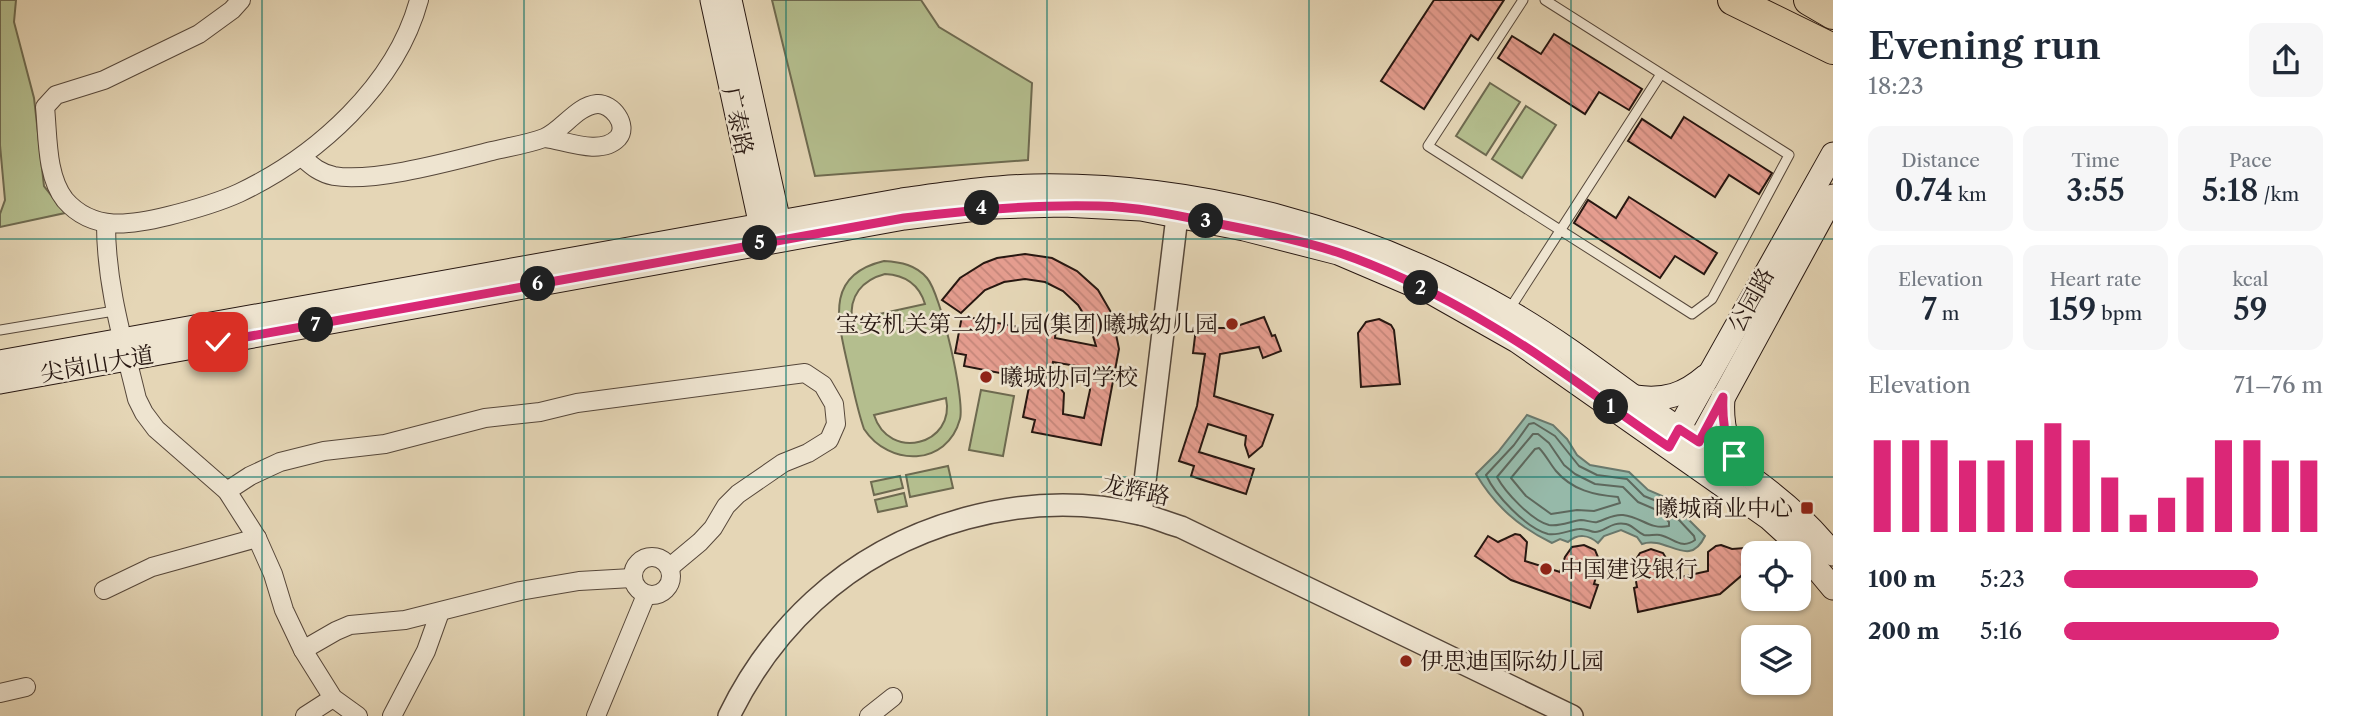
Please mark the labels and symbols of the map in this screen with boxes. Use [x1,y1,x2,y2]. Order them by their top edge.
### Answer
street label: 广泰路 [717,84,759,158]
pin: 4 [964,190,1000,226]
pin: 3 [1188,204,1224,238]
pin: 5 [742,226,778,260]
street label: 公园路 [1722,263,1780,337]
pin: 6 [520,266,556,302]
pin: 2 [1404,270,1438,306]
pin: 7 [298,308,334,342]
place label: 宝安机关第二幼儿园(集团)曦城幼儿园 [836,310,1218,338]
pin [188,312,248,372]
marker: 宝安机关第二幼儿园(集团)曦城幼儿园 [1224,316,1240,332]
street label: 尖岗山大道 [38,340,156,388]
place label: 曦城协同学校 [1000,363,1138,391]
marker: 曦城协同学校 [978,369,994,385]
pin: 1 [1594,390,1628,424]
pin [1704,426,1764,486]
street label: 龙辉路 [1099,469,1173,511]
place label: 曦城商业中心 [1655,494,1793,522]
marker: 曦城商业中心 [1799,500,1815,516]
place label: 中国建设银行 [1560,555,1698,583]
marker: 中国建设银行 [1538,561,1554,577]
place label: 伊思迪国际幼儿园 [1420,647,1604,675]
marker: 伊思迪国际幼儿园 [1398,653,1414,669]

